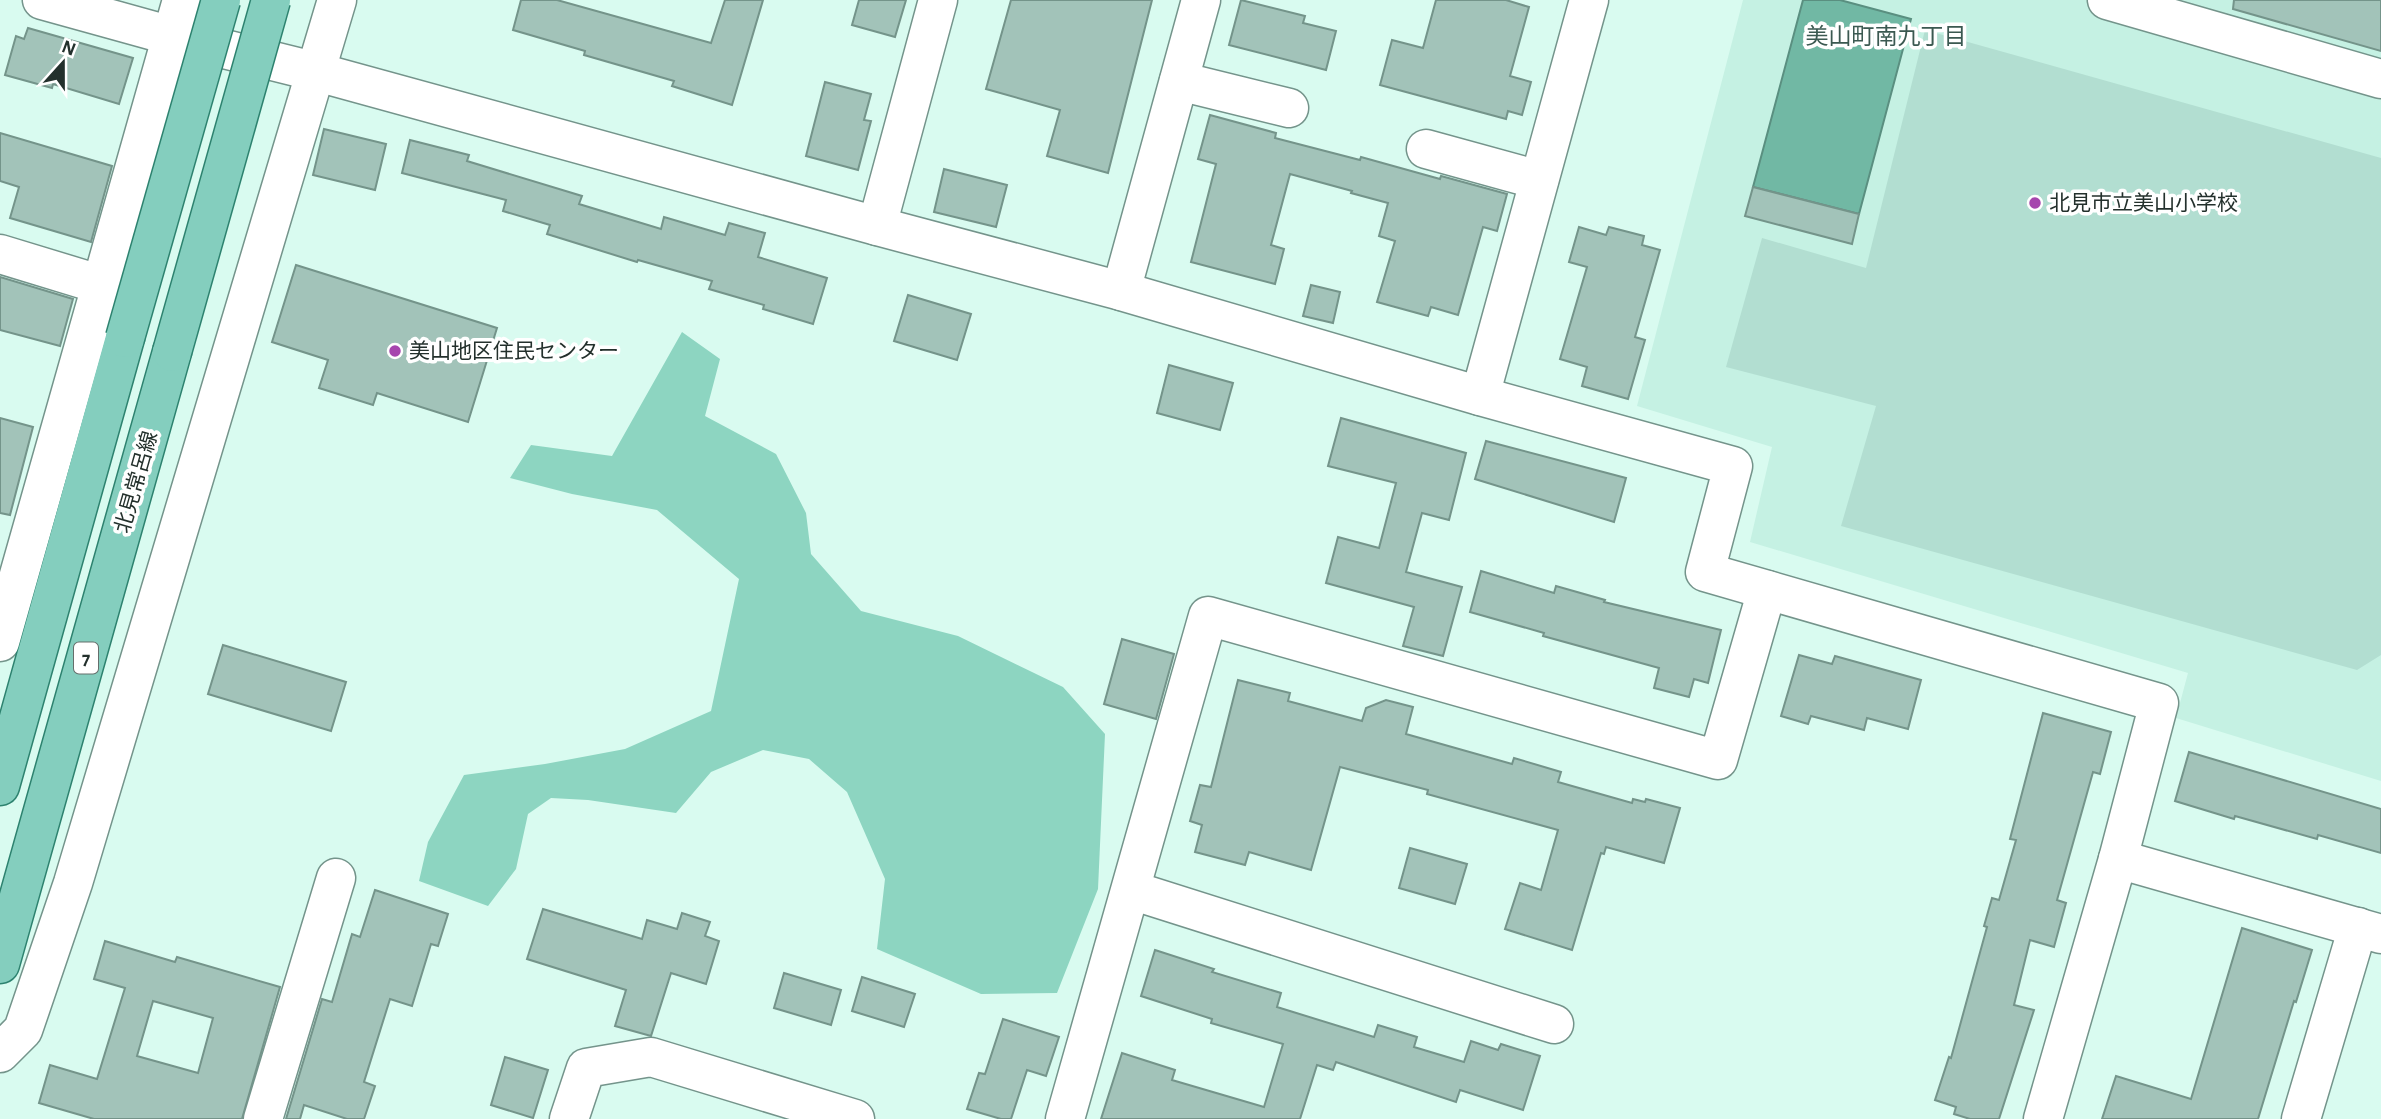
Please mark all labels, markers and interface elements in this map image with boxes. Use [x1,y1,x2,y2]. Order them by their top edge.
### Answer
district label: 美山町南九丁目 [1806,24,1967,49]
north arrow [28,28,98,98]
text: N [59,37,78,60]
place label: 北見市立美山小学校 [2049,192,2238,214]
marker: 北見市立美山小学校 [2027,195,2043,211]
place label: 美山地区住民センター [409,340,619,362]
marker: 美山地区住民センター [387,343,403,359]
street label: 北見常呂線 [111,429,161,535]
road number: 7 [74,642,98,674]

